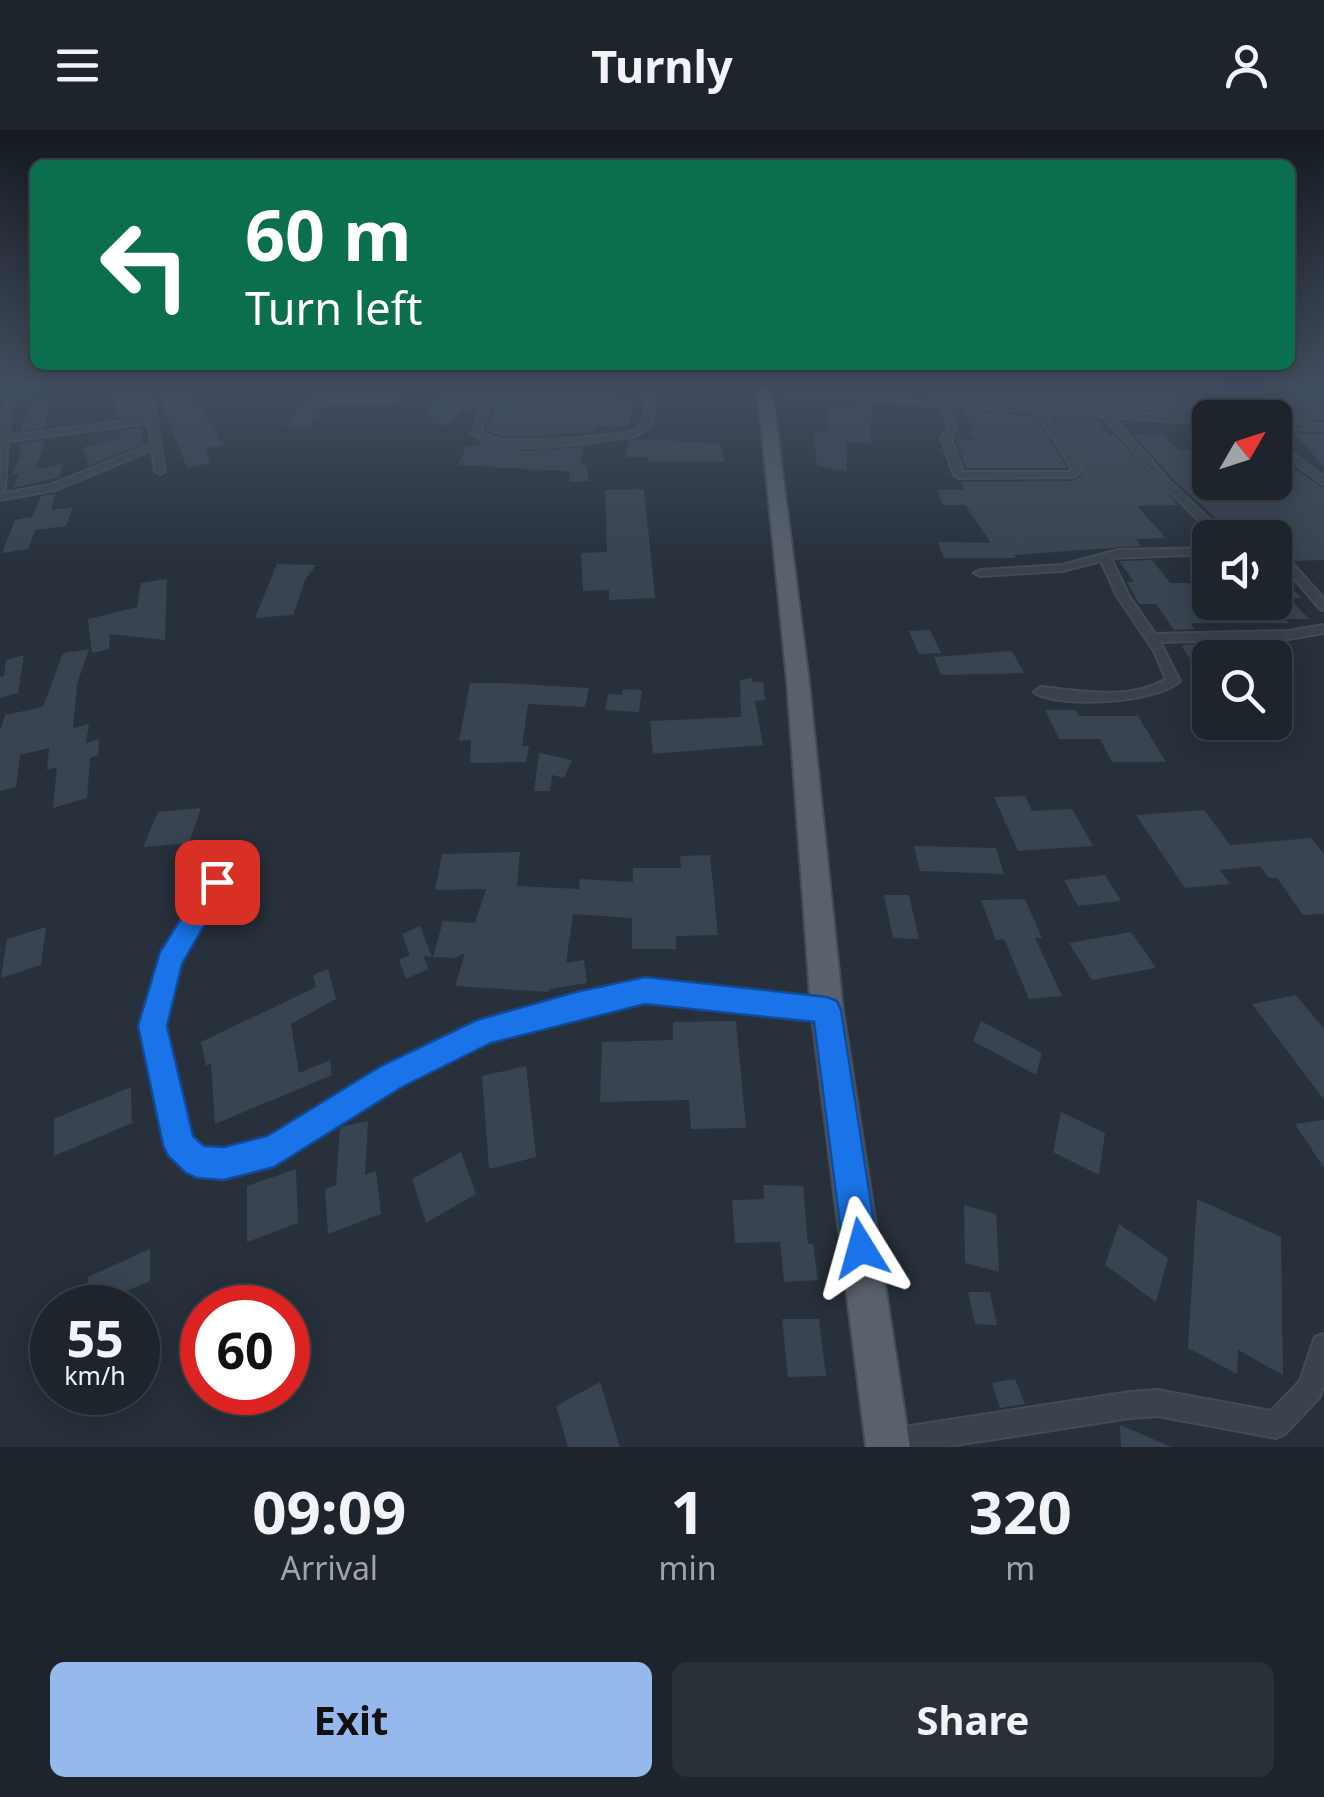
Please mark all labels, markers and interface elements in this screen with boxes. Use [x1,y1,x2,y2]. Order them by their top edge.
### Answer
text: Turnly [591,35,733,96]
icon: menu [50,38,105,93]
icon: person [1219,38,1274,93]
text: 60 m [245,186,412,282]
icon: left [80,200,210,330]
text: Turn left [245,277,422,338]
north arrow [1192,400,1292,500]
map controls [1192,400,1292,740]
button: sound [1192,520,1292,620]
button: search [1192,640,1292,740]
pin [175,840,260,925]
icon: arrive [190,855,245,910]
position arrow [809,1196,913,1300]
speed limit sign: 60 [180,1285,310,1415]
text: 55 [66,1304,124,1372]
text: km/h [64,1358,126,1392]
text: 09:09 [252,1470,406,1552]
text: 1 [670,1470,705,1552]
text: 320 [969,1470,1072,1552]
text: Arrival [281,1546,378,1589]
text: min [659,1546,717,1589]
text: m [1005,1546,1035,1589]
button: Exit [50,1662,652,1777]
button: Share [672,1662,1274,1777]

